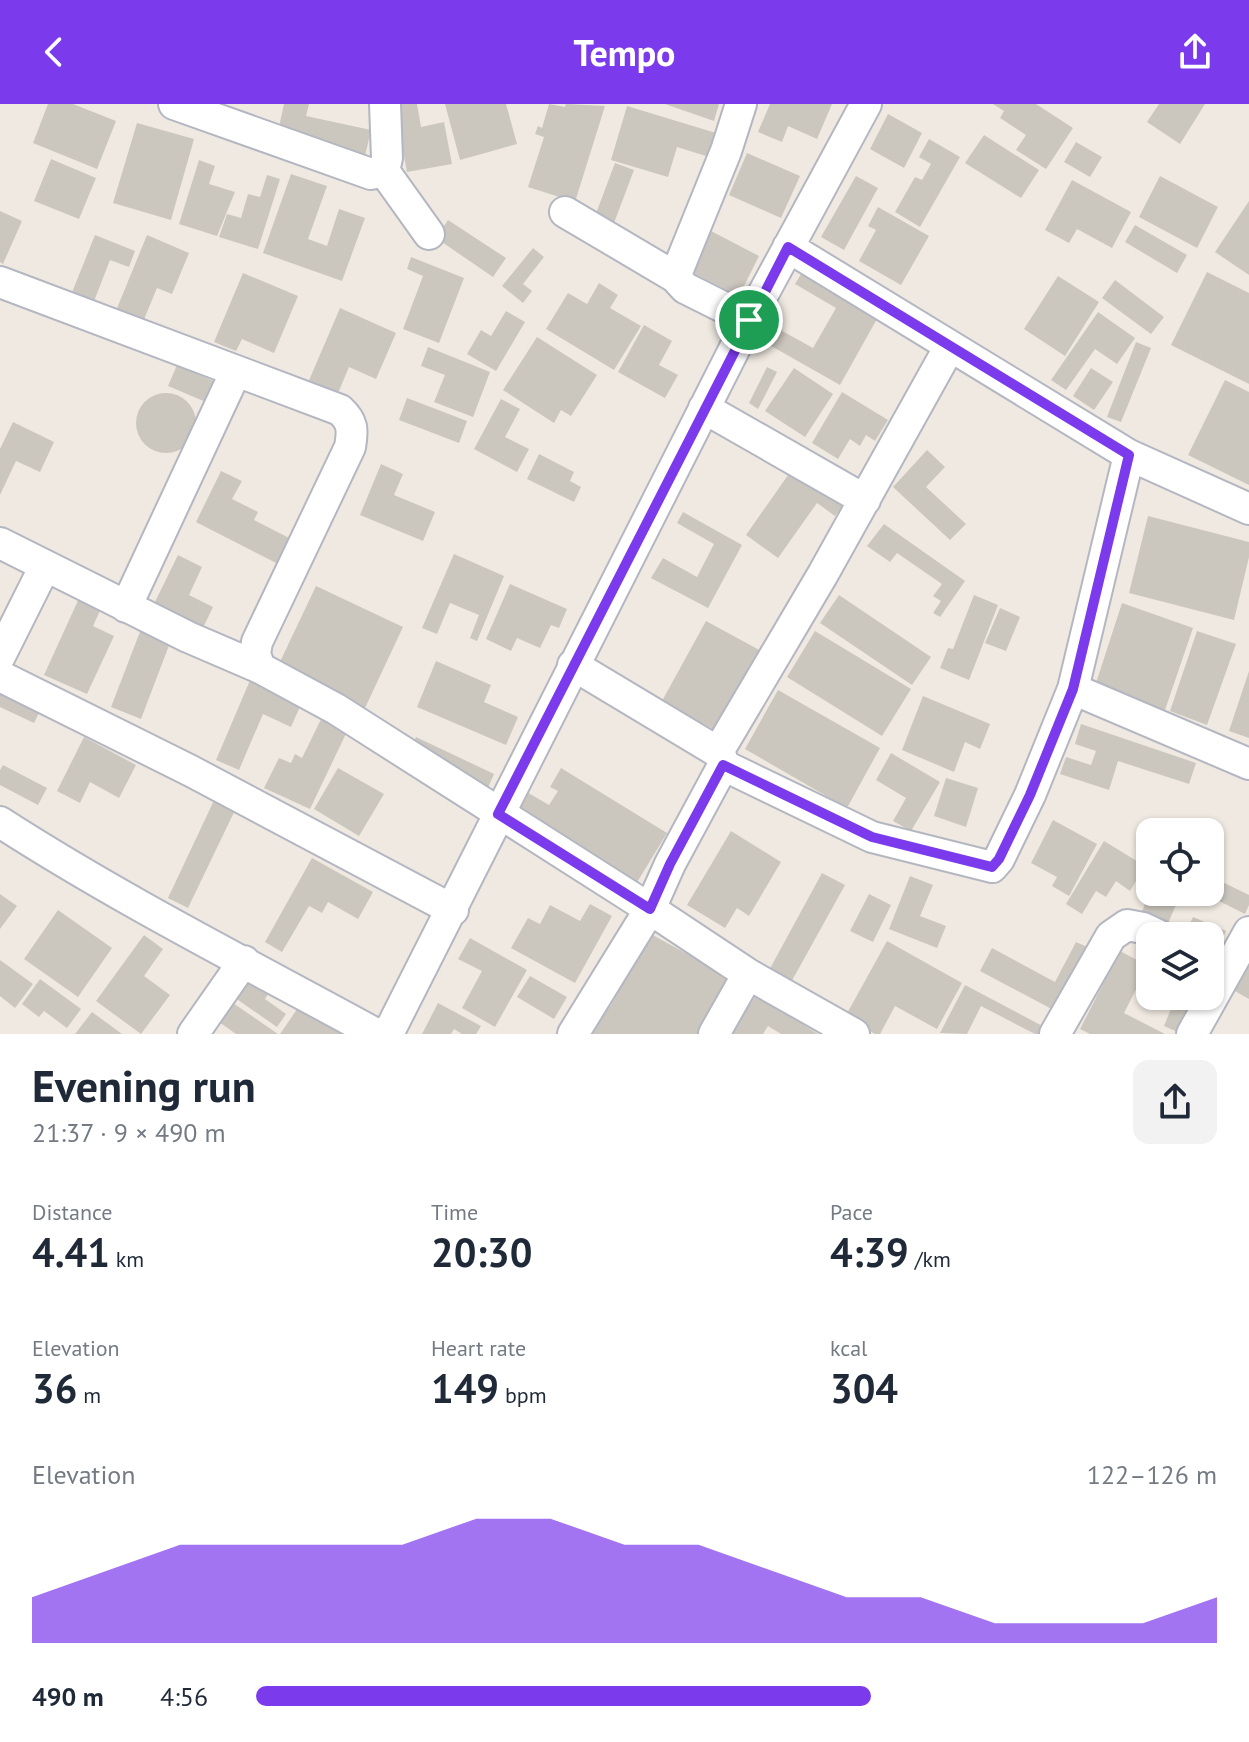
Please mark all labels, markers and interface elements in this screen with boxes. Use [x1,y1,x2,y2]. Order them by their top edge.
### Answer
text: Tempo [574,29,675,76]
icon: back [32,30,76,74]
icon: share [1173,30,1217,74]
pin [715,286,783,354]
icon: arrive [727,298,771,342]
map controls [1136,818,1224,1010]
button: locate [1136,818,1224,906]
button: layers [1136,922,1224,1010]
text: Evening run [32,1057,256,1114]
button: share [1133,1060,1217,1144]
text: 21:37 · 9 × 490 m [32,1116,226,1149]
text: Distance [32,1198,113,1226]
text: Time [431,1198,478,1226]
text: Pace [830,1198,873,1226]
text: 4.41 [32,1226,110,1278]
text: 20:30 [431,1226,532,1278]
text: 4:39 [830,1226,909,1278]
text: km [110,1245,144,1273]
text: /km [909,1245,951,1273]
text: Elevation [32,1334,120,1362]
text: Heart rate [431,1334,526,1362]
text: kcal [830,1334,868,1362]
text: 36 [32,1362,77,1414]
text: 149 [431,1362,499,1414]
text: 304 [830,1362,898,1414]
text: m [77,1381,101,1409]
text: bpm [499,1381,547,1409]
text: Elevation [32,1458,136,1491]
text: 122–126 m [1087,1458,1217,1491]
text: 490 m [32,1680,104,1713]
text: 4:56 [160,1680,208,1713]

